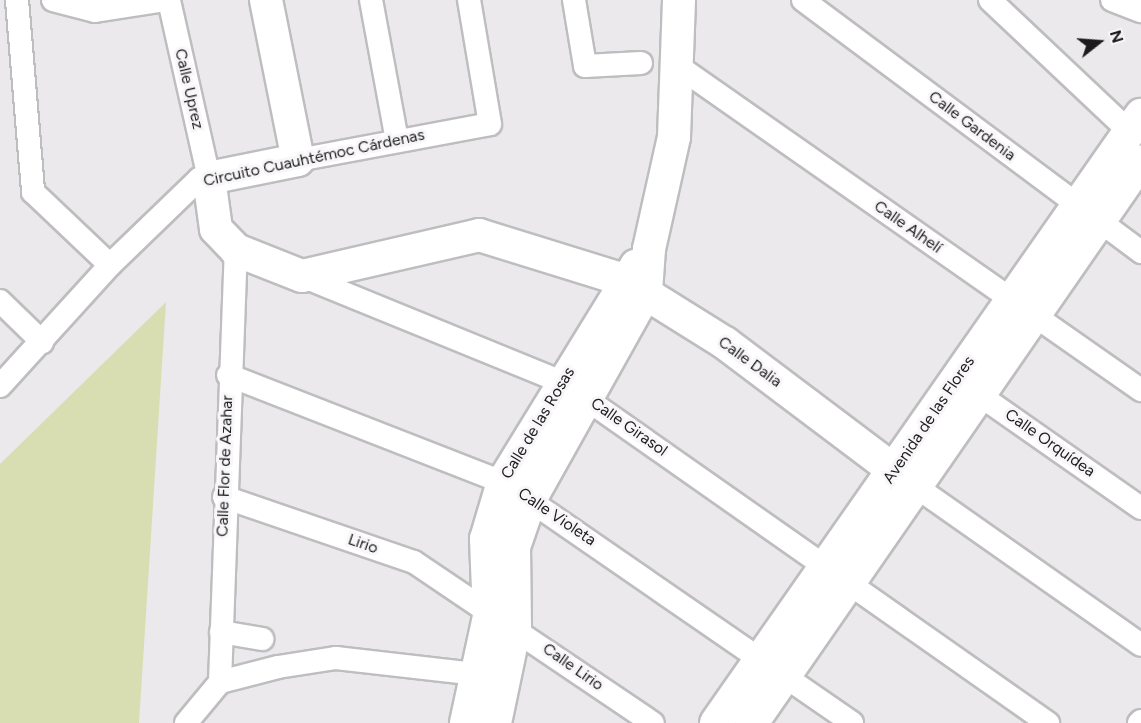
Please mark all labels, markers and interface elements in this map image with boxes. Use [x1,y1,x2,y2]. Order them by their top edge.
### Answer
north arrow [1069,12,1129,72]
text: N [1106,28,1128,45]
street label: Calle Uprez [170,47,208,131]
street label: Calle Gardenia [925,87,1019,165]
street label: Circuito Cuauhtémoc Cárdenas [202,125,426,191]
street label: Calle Alhelí [870,197,946,257]
street label: Calle Dalia [714,332,786,392]
street label: Avenida de las Flores [879,353,979,487]
street label: Calle de las Rosas [497,364,579,482]
street label: Calle Girasol [587,394,671,460]
street label: Calle Flor de Azahar [213,395,237,537]
street label: Calle Orquídea [1001,405,1099,481]
street label: Calle Violeta [514,484,600,550]
street label: Lirio [345,530,381,558]
street label: Calle Lirio [539,639,607,695]

